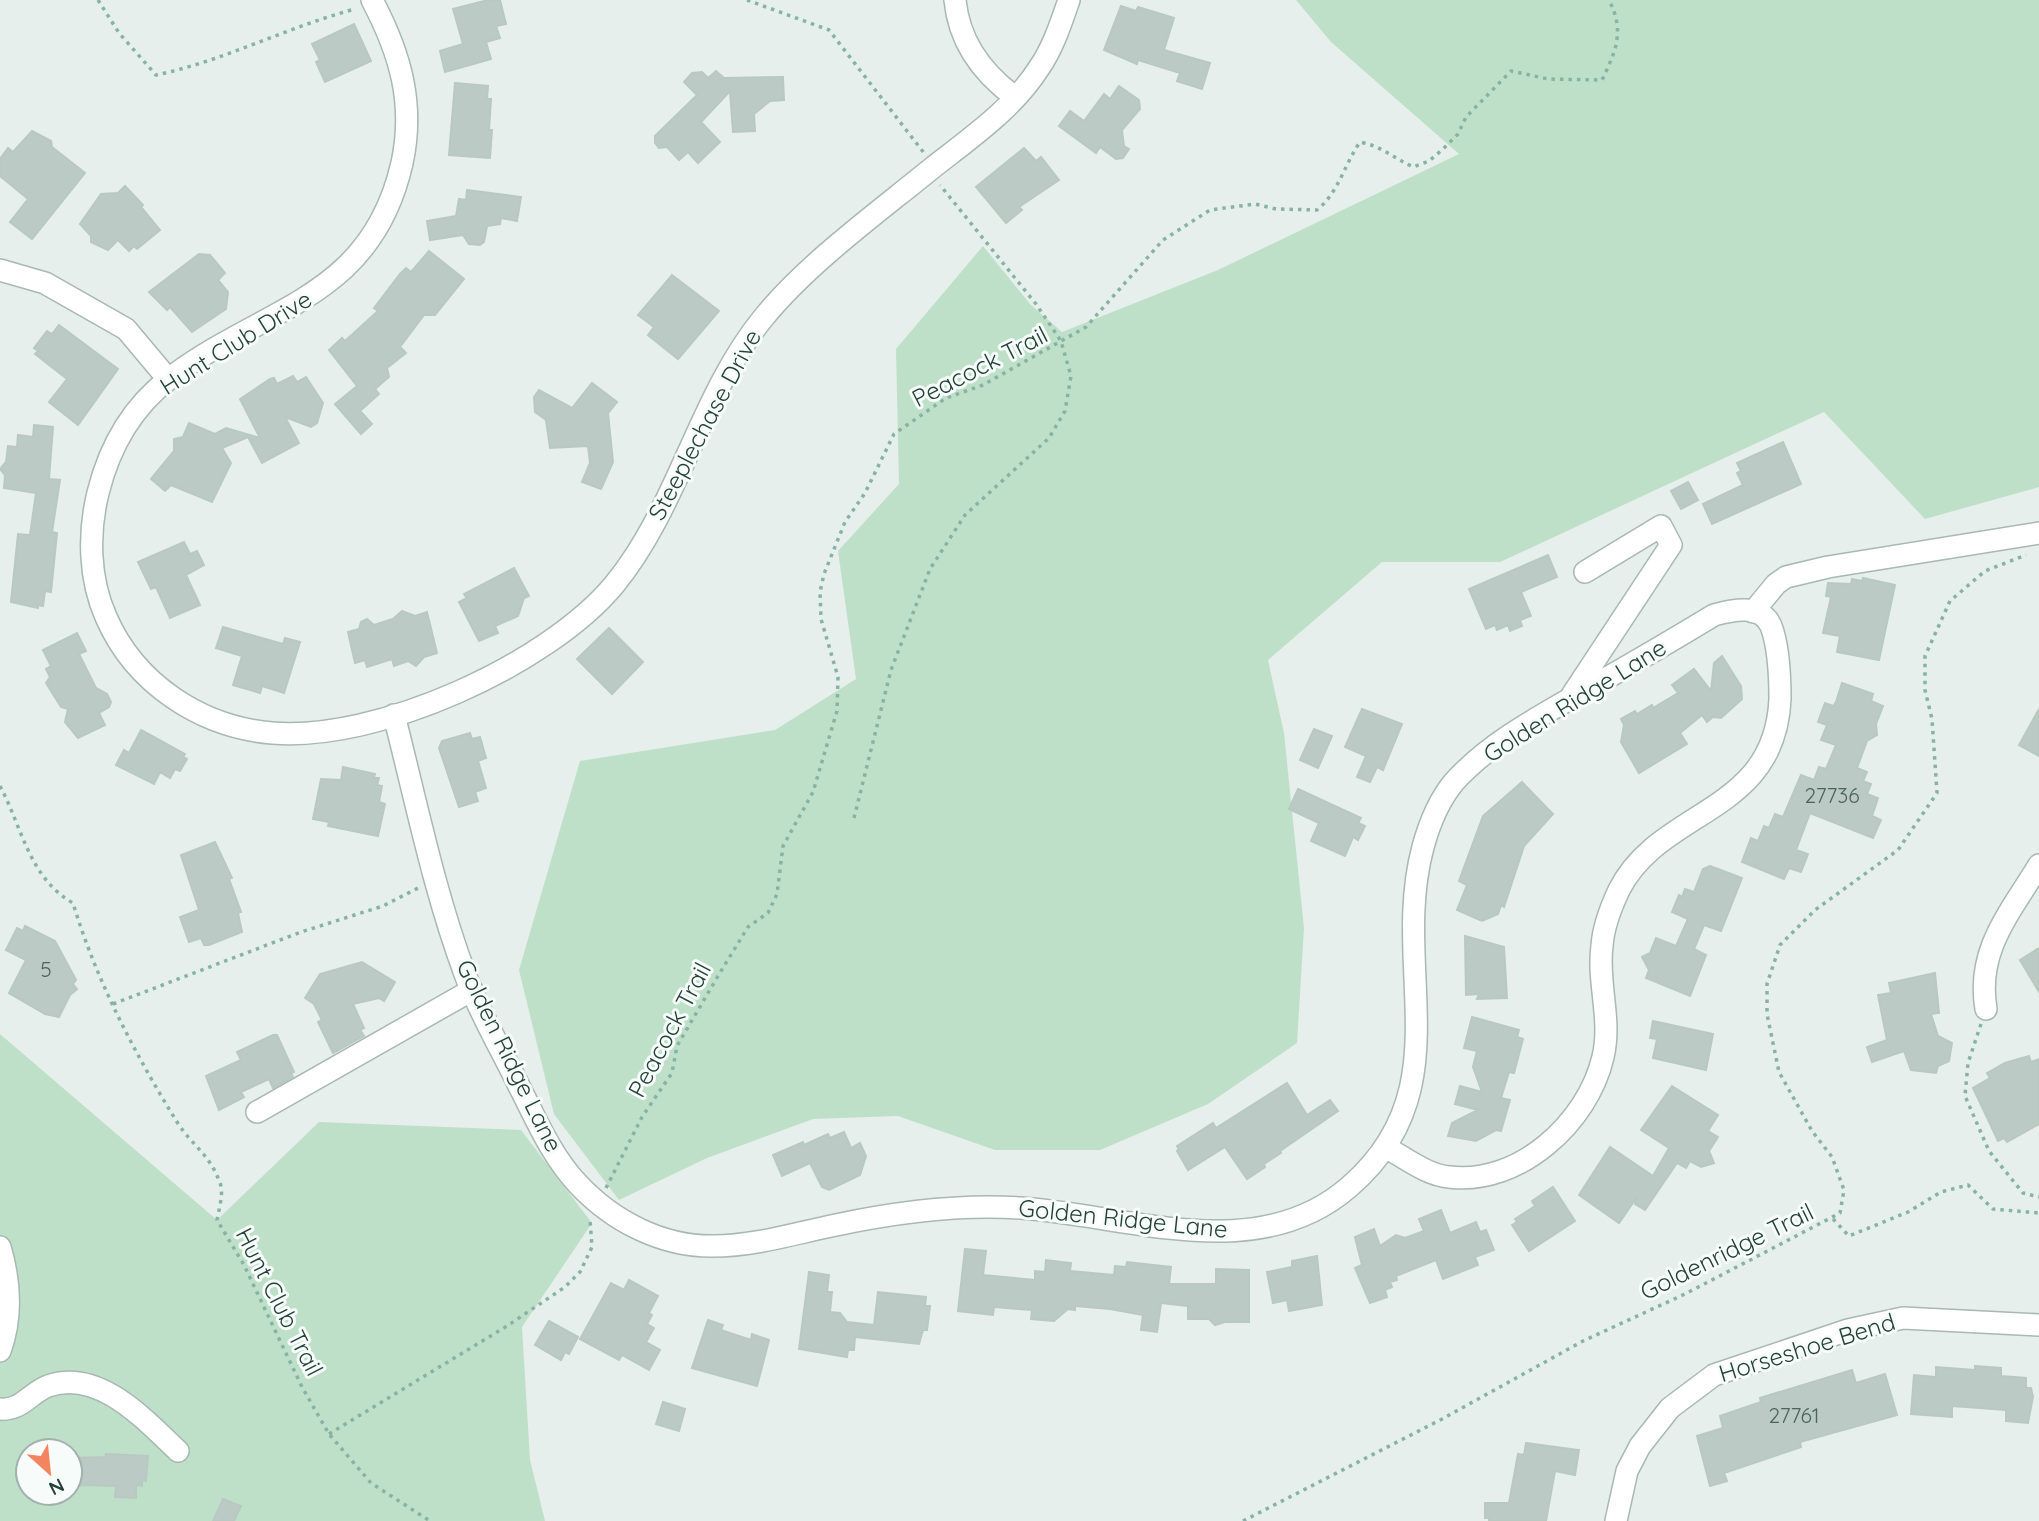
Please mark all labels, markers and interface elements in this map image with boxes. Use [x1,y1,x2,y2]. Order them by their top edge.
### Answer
street label: Hunt Club Drive [154,284,317,401]
street label: Peacock Trail [907,319,1052,413]
street label: Steeplechase Drive [641,324,767,525]
street label: Golden Ridge Lane [1477,632,1672,769]
house number: 27736 [1804,782,1860,808]
street label: Golden Ridge Lane [450,955,569,1157]
house number: 5 [40,956,52,982]
street label: Peacock Trail [621,957,717,1102]
street label: Golden Ridge Lane [1017,1192,1229,1244]
street label: Goldenridge Trail [1635,1196,1818,1306]
street label: Hunt Club Trail [230,1222,330,1381]
street label: Horseshoe Bend [1715,1306,1899,1388]
house number: 27761 [1768,1402,1820,1428]
north arrow [14,1437,84,1507]
text: N [45,1473,68,1501]

